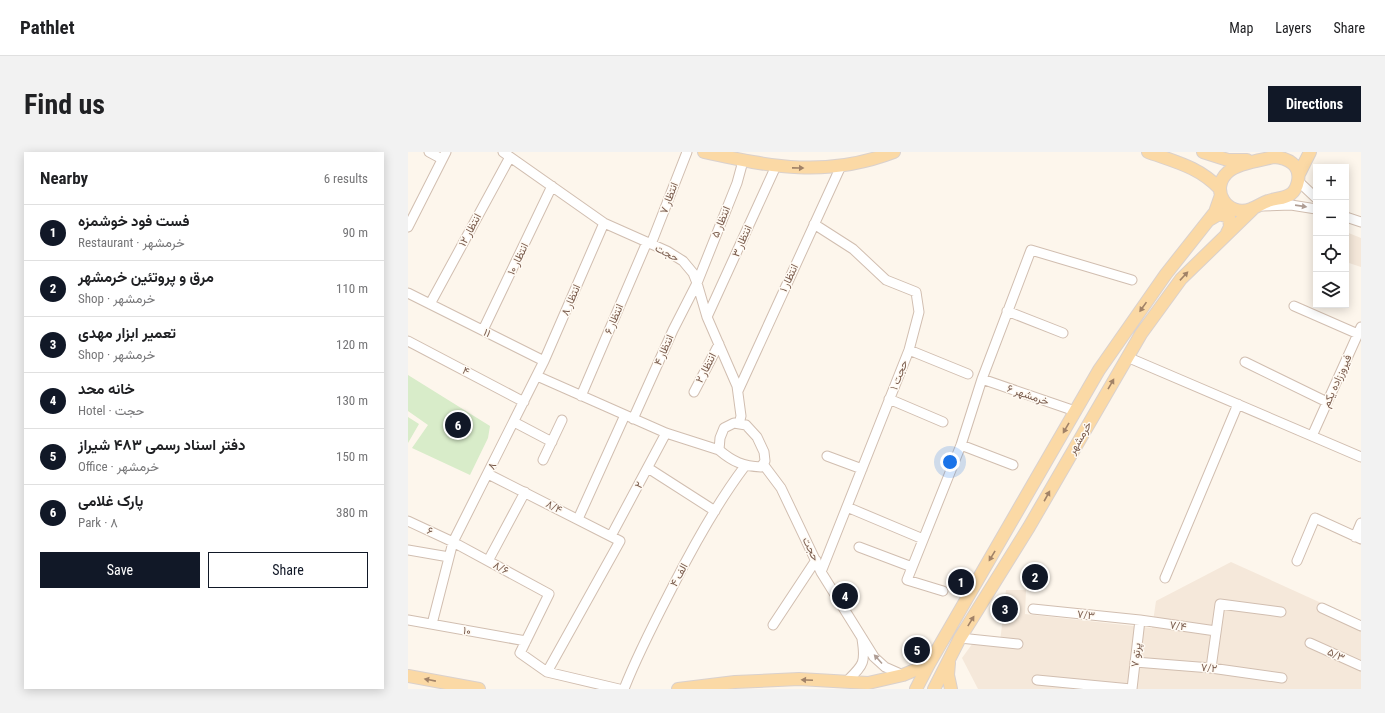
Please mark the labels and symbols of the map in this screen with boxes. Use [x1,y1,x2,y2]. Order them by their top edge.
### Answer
one-way arrow [792,165,805,171]
street label: انتظار ۷ [657,180,681,216]
one-way arrow [1295,203,1307,209]
street label: انتظار ۵ [709,204,733,240]
street label: انتظار ۱۲ [456,211,484,249]
street label: انتظار ۳ [729,223,755,259]
street label: انتظار ۱۰ [505,241,531,277]
street label: حجت [653,241,681,265]
street label: انتظار ۱ [777,262,801,294]
one-way arrow [1180,271,1189,281]
street label: انتظار ۸ [559,282,583,318]
one-way arrow [1139,301,1147,312]
street label: انتظار ۶ [602,302,626,336]
street label: ۱۱ [481,326,493,340]
street label: انتظار ۴ [651,332,677,368]
street label: انتظار ۲ [693,351,719,385]
street label: فیروززاده یکم [1320,353,1355,410]
street label: حجت ۱ [887,358,911,392]
street label: ۴ [460,364,472,378]
one-way arrow [1108,378,1115,389]
street label: خرمشهر ۶ [1005,382,1051,408]
pin: 6 [445,410,471,440]
street label: خرمشهر [1065,419,1095,458]
one-way arrow [1062,422,1069,434]
your location [940,452,960,472]
street label: ۸ [485,460,499,472]
street label: ۲ [632,479,646,491]
one-way arrow [1043,490,1050,502]
street label: ۸/۴ [544,497,564,517]
street label: ۶ [425,524,435,538]
street label: حجت [800,535,822,563]
one-way arrow [988,551,996,561]
street label: ۸/۶ [491,558,511,578]
street label: ۴ الف [667,561,691,589]
pin: 2 [1022,562,1048,592]
pin: 1 [948,567,974,597]
pin: 4 [832,581,858,611]
pin: 3 [992,594,1018,624]
street label: ۷/۳ [1076,608,1096,622]
one-way arrow [967,615,974,627]
street label: ۷/۴ [1169,618,1187,634]
street label: ۱۰ [462,624,472,638]
pin: 5 [904,635,930,665]
street label: پرتو ۷ [1128,642,1145,668]
street label: ۵/۳ [1325,645,1347,665]
one-way arrow [873,654,882,664]
street label: ۷/۲ [1200,661,1218,675]
one-way arrow [801,676,813,683]
one-way arrow [424,677,436,683]

